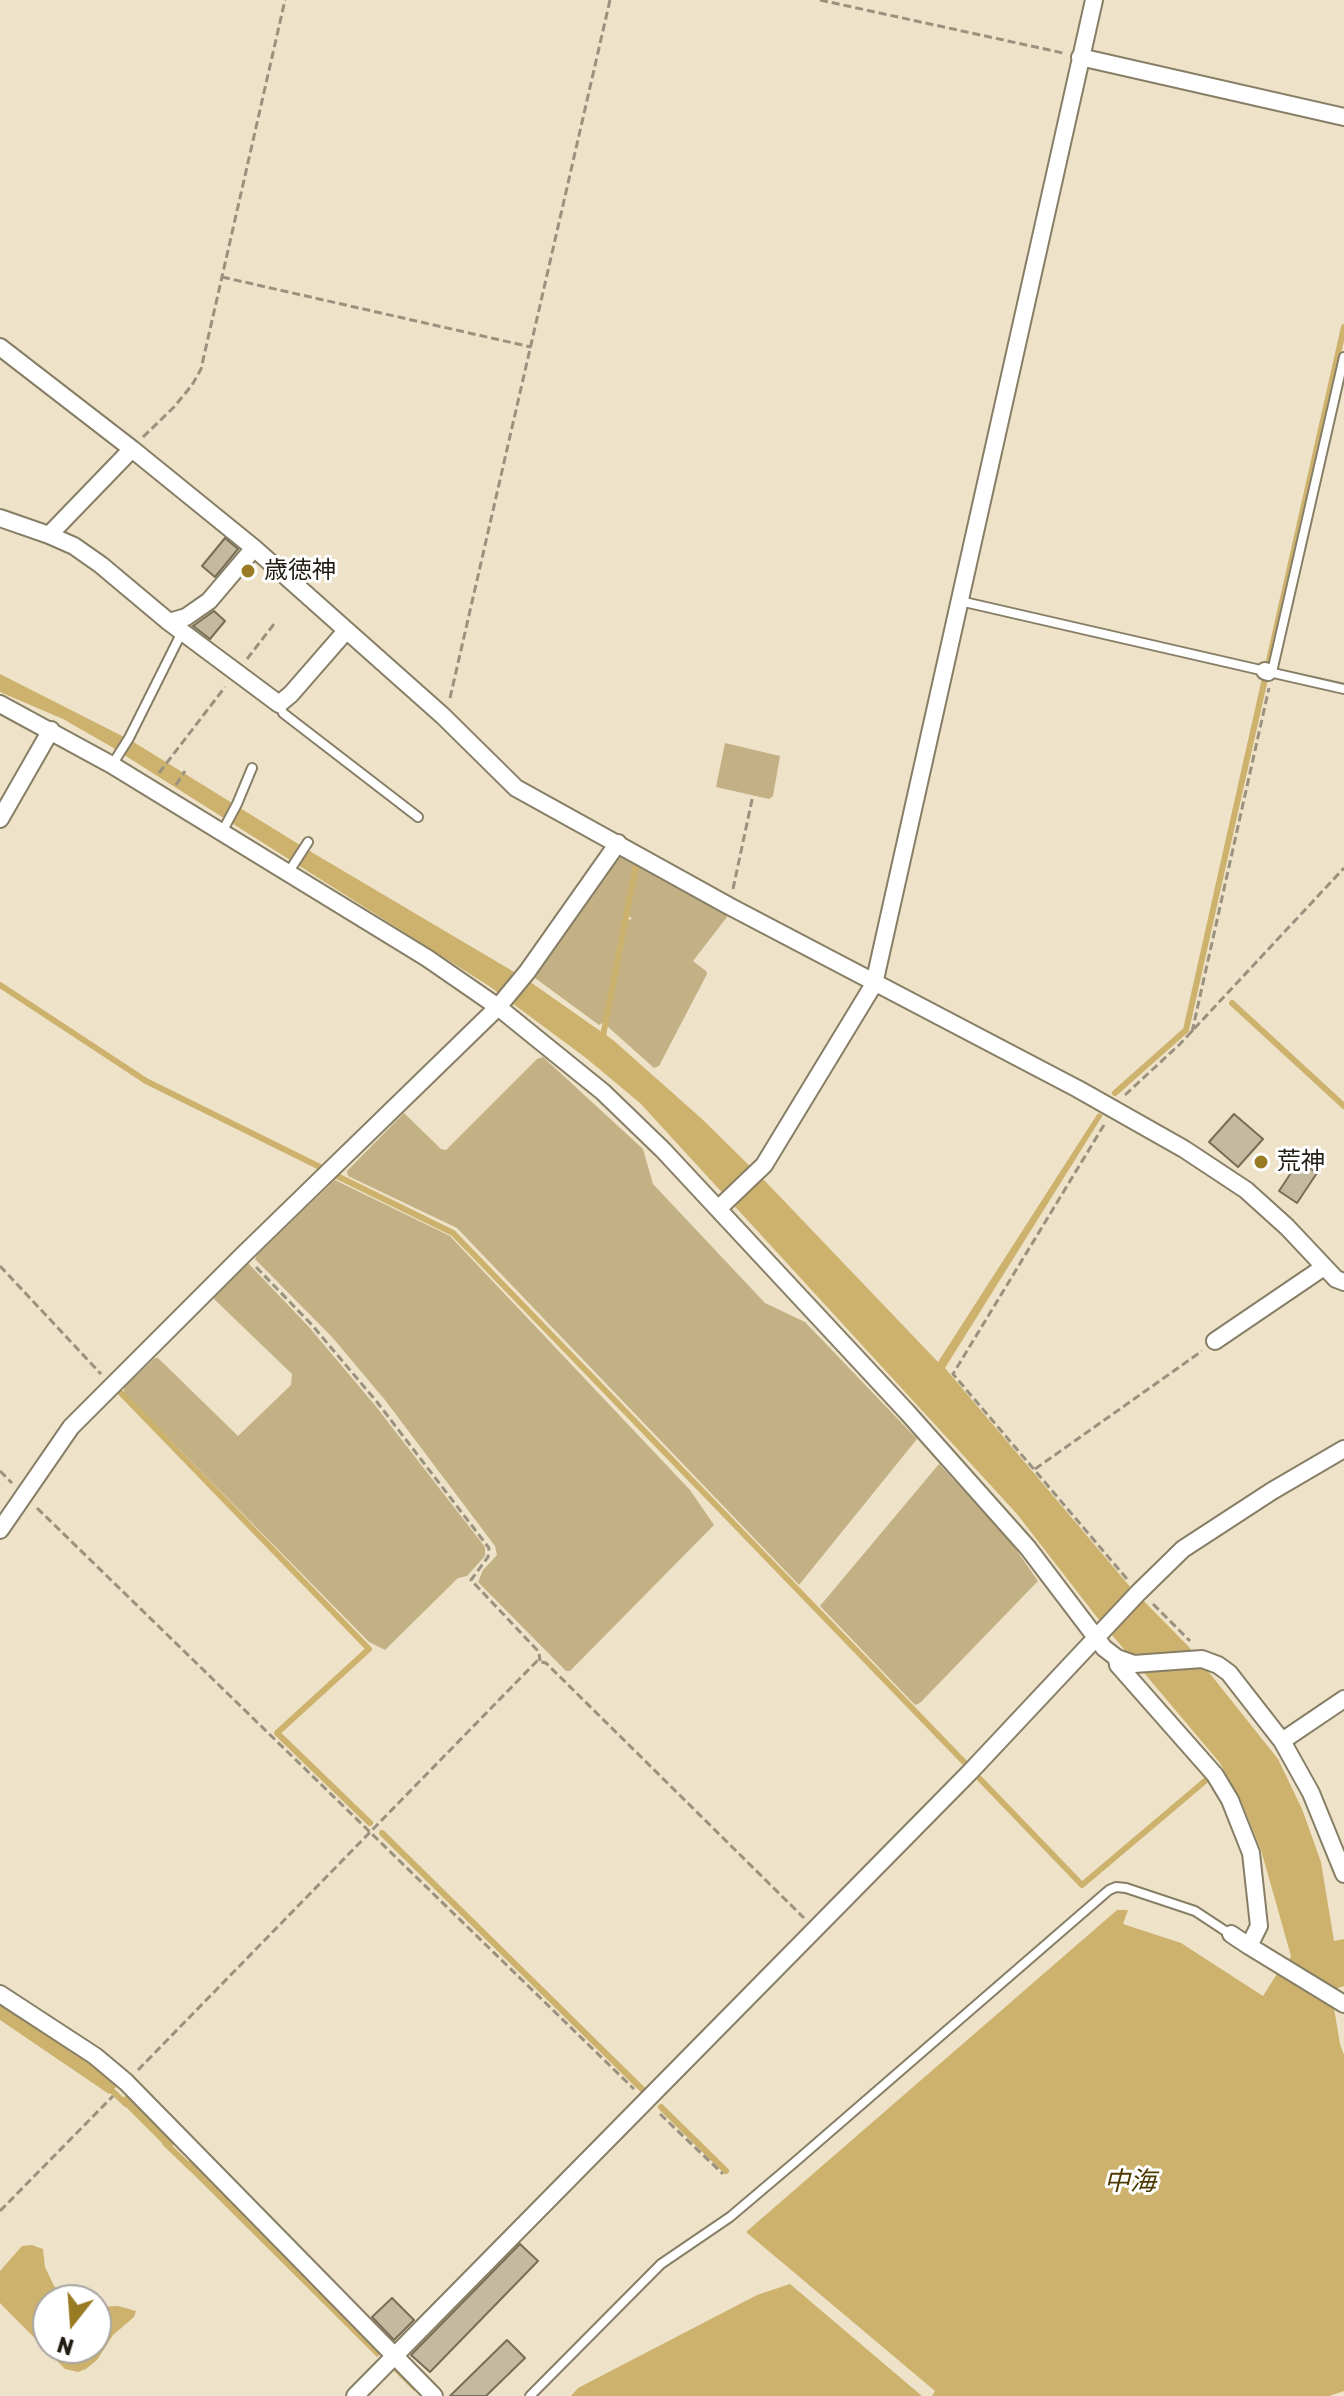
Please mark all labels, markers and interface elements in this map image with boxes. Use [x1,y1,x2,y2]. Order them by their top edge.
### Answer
place label: 歳徳神 [264,557,336,585]
marker: 歳徳神 [239,562,257,580]
place label: 荒神 [1277,1148,1325,1176]
marker: 荒神 [1252,1153,1270,1171]
water label: 中海 [1104,2166,1156,2198]
north arrow [32,2284,112,2364]
text: N [54,2330,77,2361]

